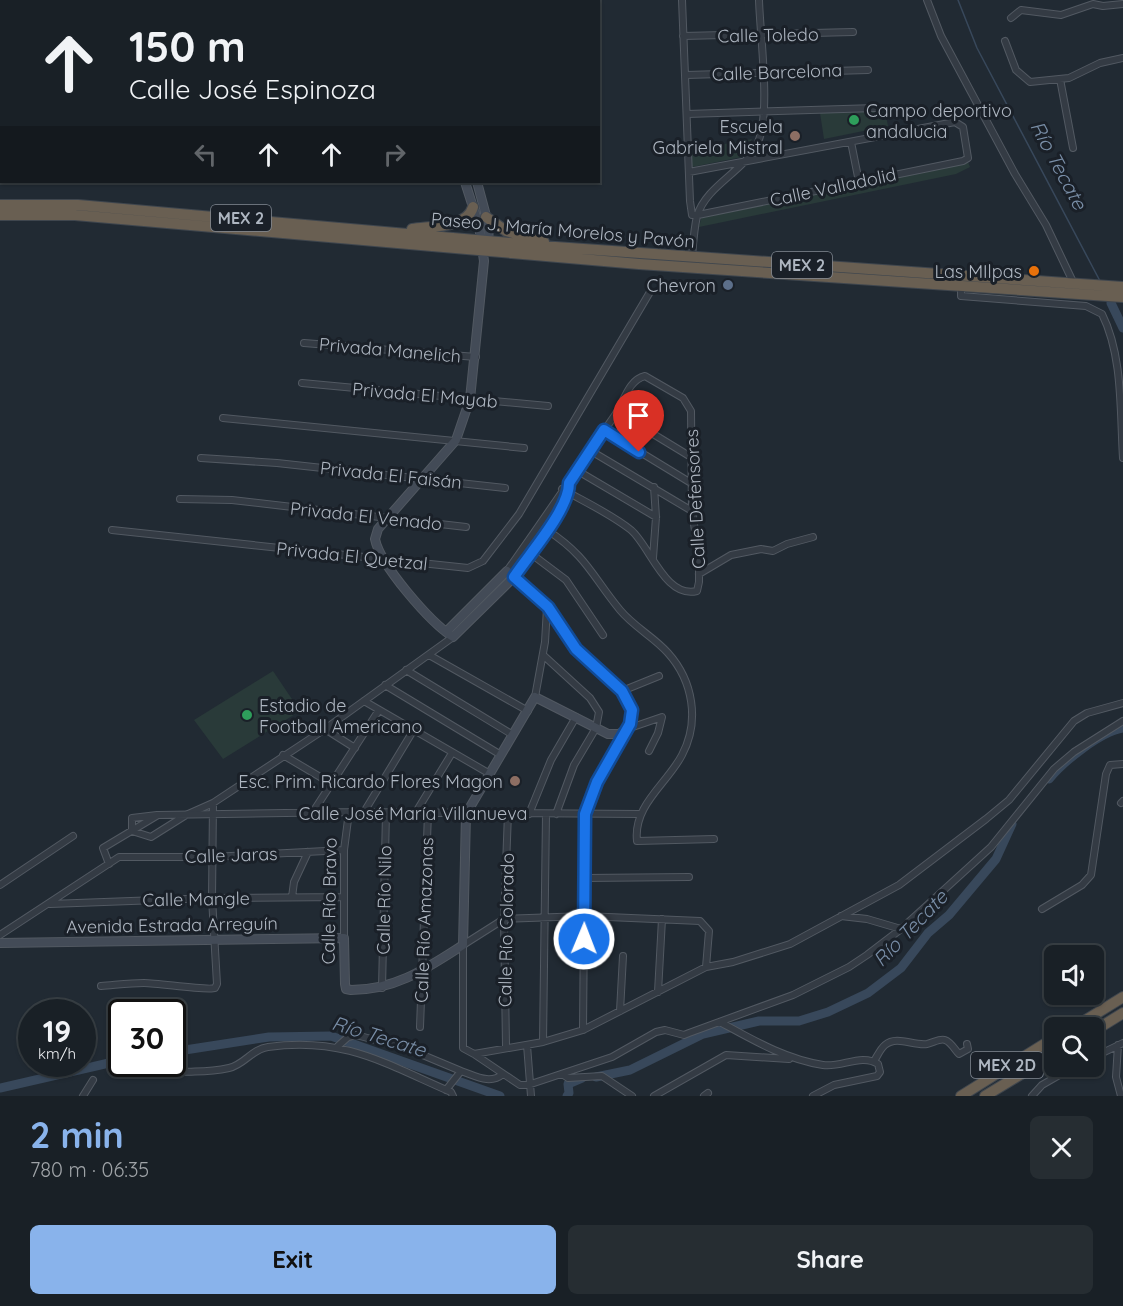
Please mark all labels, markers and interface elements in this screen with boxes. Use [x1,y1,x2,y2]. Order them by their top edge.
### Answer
text: 150 m [129,20,246,73]
street label: Calle Toledo [717,23,819,47]
icon: ahead [30,24,108,102]
street label: Calle Barcelona [711,58,843,86]
text: Calle José Espinoza [129,72,376,106]
place label: Campo deportivo andalucia [866,99,1012,143]
marker: Campo deportivo andalucia [847,113,861,127]
place label: Escuela Gabriela Mistral [652,115,783,159]
water label: Río Tecate [1025,116,1093,214]
marker: Escuela Gabriela Mistral [788,129,802,143]
icon: left [189,138,222,171]
icon: ahead [252,138,285,171]
icon: ahead [315,138,348,171]
icon: right [378,138,411,171]
street label: Calle Valladolid [768,162,898,212]
road number: MEX 2 [211,205,271,231]
street label: Paseo J. María Morelos y Pavón [430,207,696,253]
road number: MEX 2 [772,252,832,278]
place label: Las MIlpas [934,260,1022,283]
marker: Las MIlpas [1027,264,1041,278]
place label: Chevron [647,274,716,297]
marker: Chevron [721,278,735,292]
street label: Privada Manelich [318,332,462,368]
street label: Privada El Mayab [351,377,499,413]
pin [613,390,664,452]
icon: arrive [622,399,655,432]
street label: Calle Defensores [680,429,710,569]
street label: Privada El Faisán [319,456,463,494]
street label: Privada El Venado [289,497,443,535]
street label: Privada El Quetzal [275,537,429,575]
place label: Estadio de Football Americano [259,694,422,738]
marker: Estadio de Football Americano [240,708,254,722]
place label: Esc. Prim. Ricardo Flores Magon [238,770,503,793]
marker: Esc. Prim. Ricardo Flores Magon [508,774,522,788]
street label: Calle José María Villanueva [298,802,528,825]
street label: Calle Río Bravo [316,837,342,965]
street label: Calle Río Amazonas [410,837,438,1003]
street label: Calle Jaras [184,842,278,868]
street label: Calle Río Nilo [372,845,396,955]
street label: Calle Río Colorado [493,853,519,1007]
water label: Río Tecate [867,884,953,971]
street label: Calle Mangle [142,887,250,911]
position arrow [552,907,616,971]
street label: Avenida Estrada Arreguín [66,912,278,938]
map controls [1044,945,1104,1077]
button: sound [1044,945,1104,1005]
speed limit sign: 30 [108,999,186,1077]
water label: Río Tecate [329,1010,430,1062]
text: 19 [43,1012,71,1050]
button: search [1044,1017,1104,1077]
text: km/h [38,1044,76,1063]
road number: MEX 2D [971,1052,1043,1078]
text: 2 min [30,1112,124,1157]
button: close [1030,1116,1093,1179]
text: 780 m · 06:35 [30,1157,149,1182]
button: Exit [30,1225,556,1294]
button: Share [568,1225,1093,1294]

